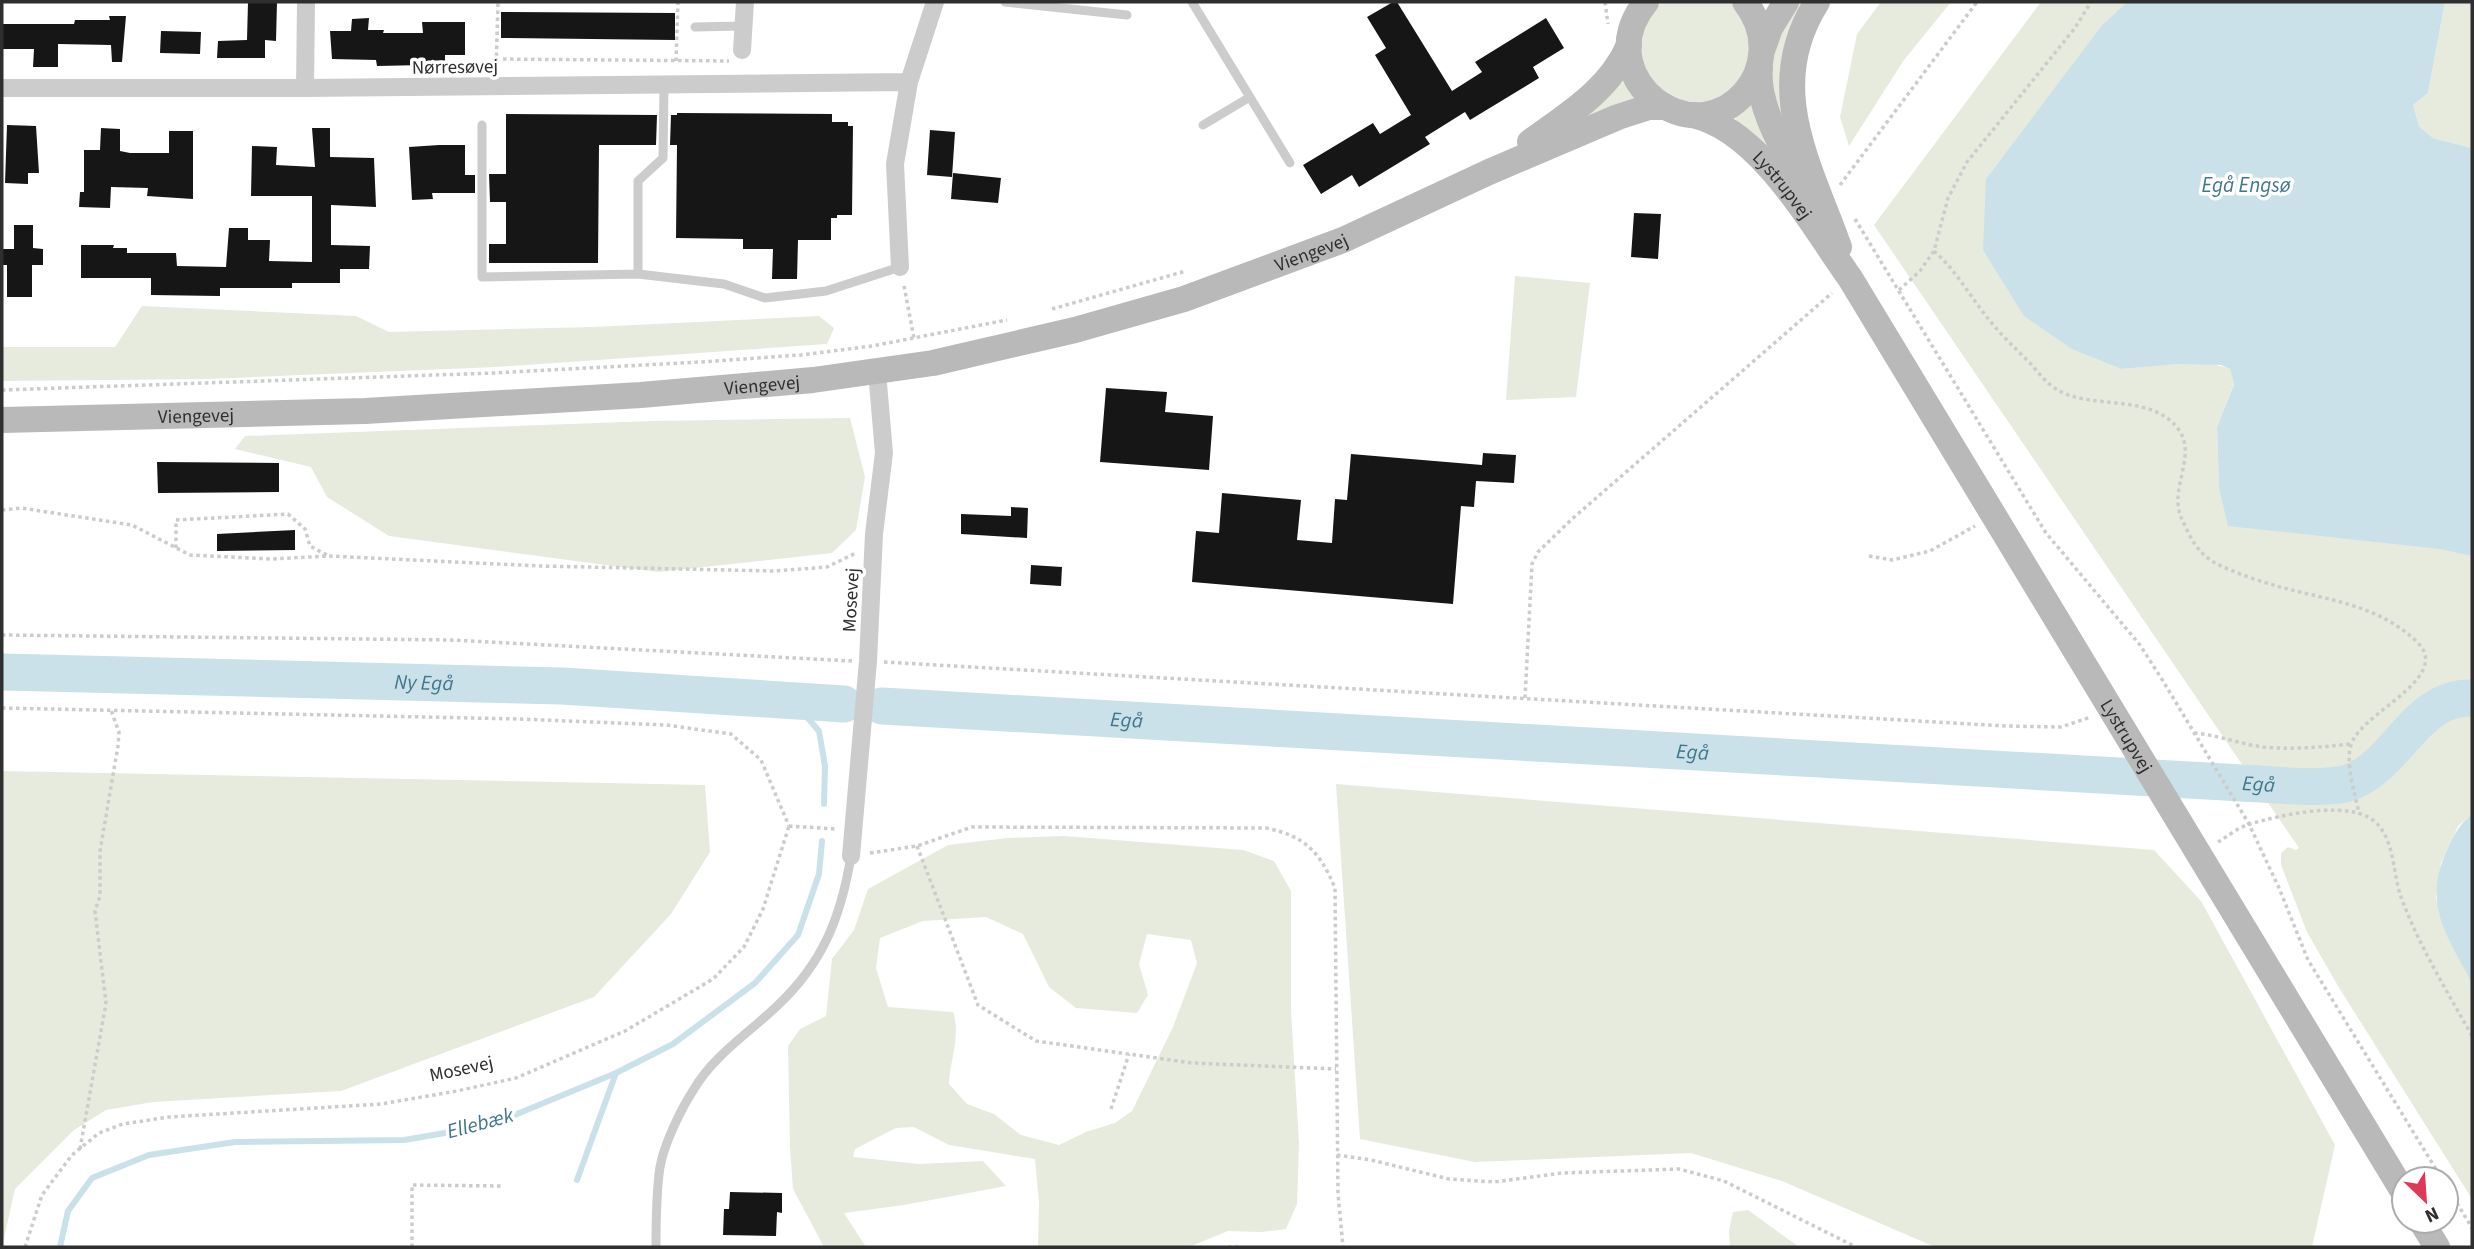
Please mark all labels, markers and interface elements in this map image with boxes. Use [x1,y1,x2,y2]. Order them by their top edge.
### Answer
street label: Nørresøvej [412,53,498,82]
street label: Lystrupvej [1746,145,1818,225]
water label: Egå Engsø [2201,170,2291,200]
street label: Viengevej [1271,227,1353,279]
street label: Viengevej [723,369,801,403]
street label: Viengevej [158,402,234,431]
street label: Mosevej [836,567,867,633]
water label: Ny Egå [394,667,454,698]
street label: Lystrupvej [2093,694,2158,778]
water label: Egå [1109,704,1144,736]
water label: Egå [1675,736,1710,768]
water label: Egå [2241,768,2276,800]
street label: Mosevej [427,1050,496,1089]
water label: Ellebæk [443,1099,518,1146]
north arrow [2390,1165,2460,1235]
text: N [2420,1199,2443,1229]

